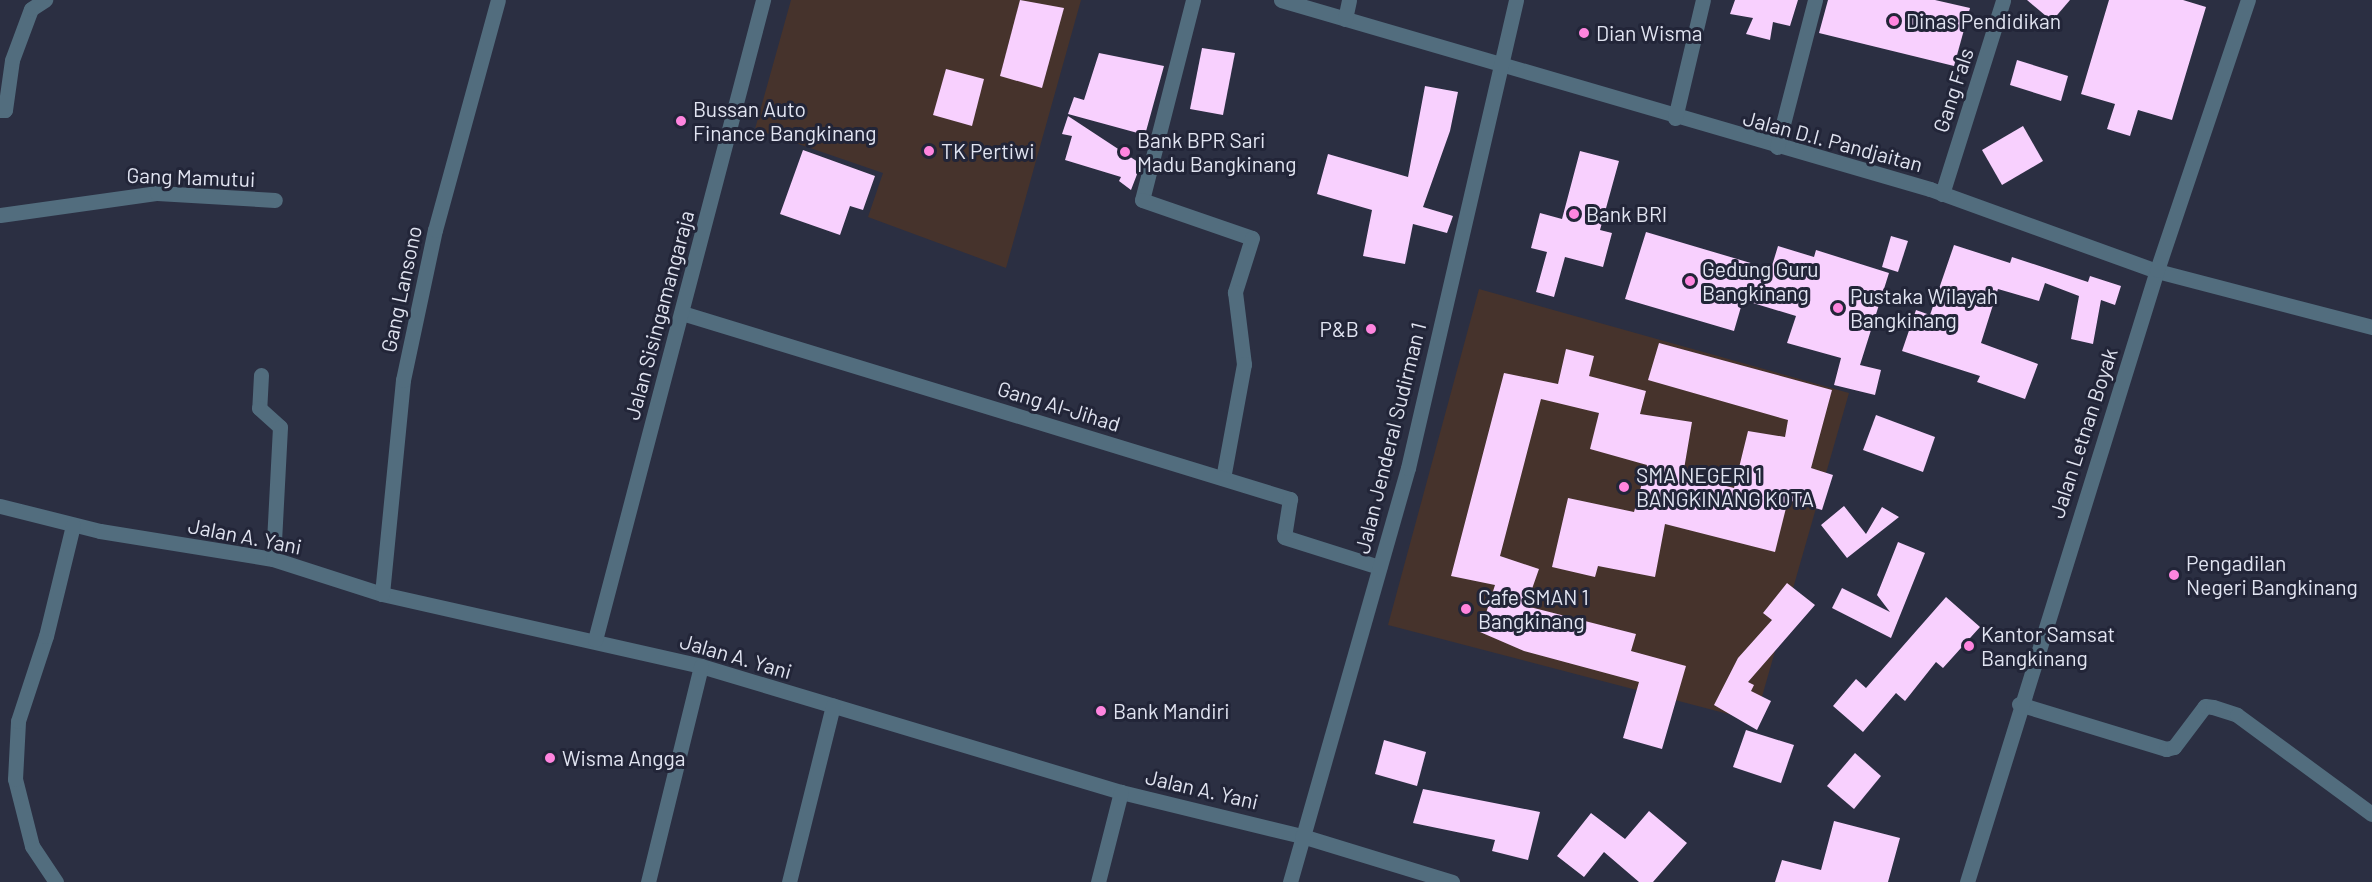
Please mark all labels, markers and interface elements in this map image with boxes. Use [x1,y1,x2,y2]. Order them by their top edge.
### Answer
place label: Dinas Pendidikan [1906,8,2061,34]
marker: Dinas Pendidikan [1887,14,1901,28]
place label: Dian Wisma [1596,20,1703,46]
marker: Dian Wisma [1577,26,1591,40]
street label: Gang Fals [1928,45,1978,135]
place label: Bussan Auto Finance Bangkinang [693,96,877,146]
street label: Jalan D.I. Pandjaitan [1741,105,1925,177]
marker: Bussan Auto Finance Bangkinang [674,114,688,128]
place label: Bank BPR Sari Madu Bangkinang [1137,127,1296,177]
place label: TK Pertiwi [941,138,1035,164]
marker: TK Pertiwi [922,144,936,158]
marker: Bank BPR Sari Madu Bangkinang [1118,145,1132,159]
street label: Gang Mamutui [126,162,256,192]
place label: Bank BRI [1586,201,1667,227]
street label: Jalan Sisingamangaraja [619,207,699,423]
marker: Bank BRI [1567,207,1581,221]
street label: Gang Lansono [375,224,427,354]
place label: Gedung Guru Bangkinang [1702,256,1819,306]
marker: Gedung Guru Bangkinang [1683,274,1697,288]
place label: Pustaka Wilayah Bangkinang [1850,283,1998,333]
marker: Pustaka Wilayah Bangkinang [1831,301,1845,315]
place label: P&B [1320,316,1359,342]
street label: Jalan Jenderal Sudirman 1 [1349,320,1431,556]
marker: P&B [1364,322,1378,336]
street label: Jalan Letnan Boyak [2044,345,2122,521]
street label: Gang Al-Jihad [995,375,1123,437]
place label: SMA NEGERI 1 BANGKINANG KOTA [1636,462,1814,512]
marker: SMA NEGERI 1 BANGKINANG KOTA [1617,480,1631,494]
street label: Jalan A. Yani [186,513,304,559]
place label: Pengadilan Negeri Bangkinang [2186,550,2358,600]
marker: Pengadilan Negeri Bangkinang [2167,568,2181,582]
place label: Cafe SMAN 1 Bangkinang [1478,584,1589,634]
marker: Cafe SMAN 1 Bangkinang [1459,602,1473,616]
place label: Kantor Samsat Bangkinang [1981,621,2115,671]
street label: Jalan A. Yani [677,628,795,684]
marker: Kantor Samsat Bangkinang [1962,639,1976,653]
place label: Bank Mandiri [1113,698,1230,724]
marker: Bank Mandiri [1094,704,1108,718]
place label: Wisma Angga [562,745,685,771]
marker: Wisma Angga [543,751,557,765]
street label: Jalan A. Yani [1143,764,1261,814]

